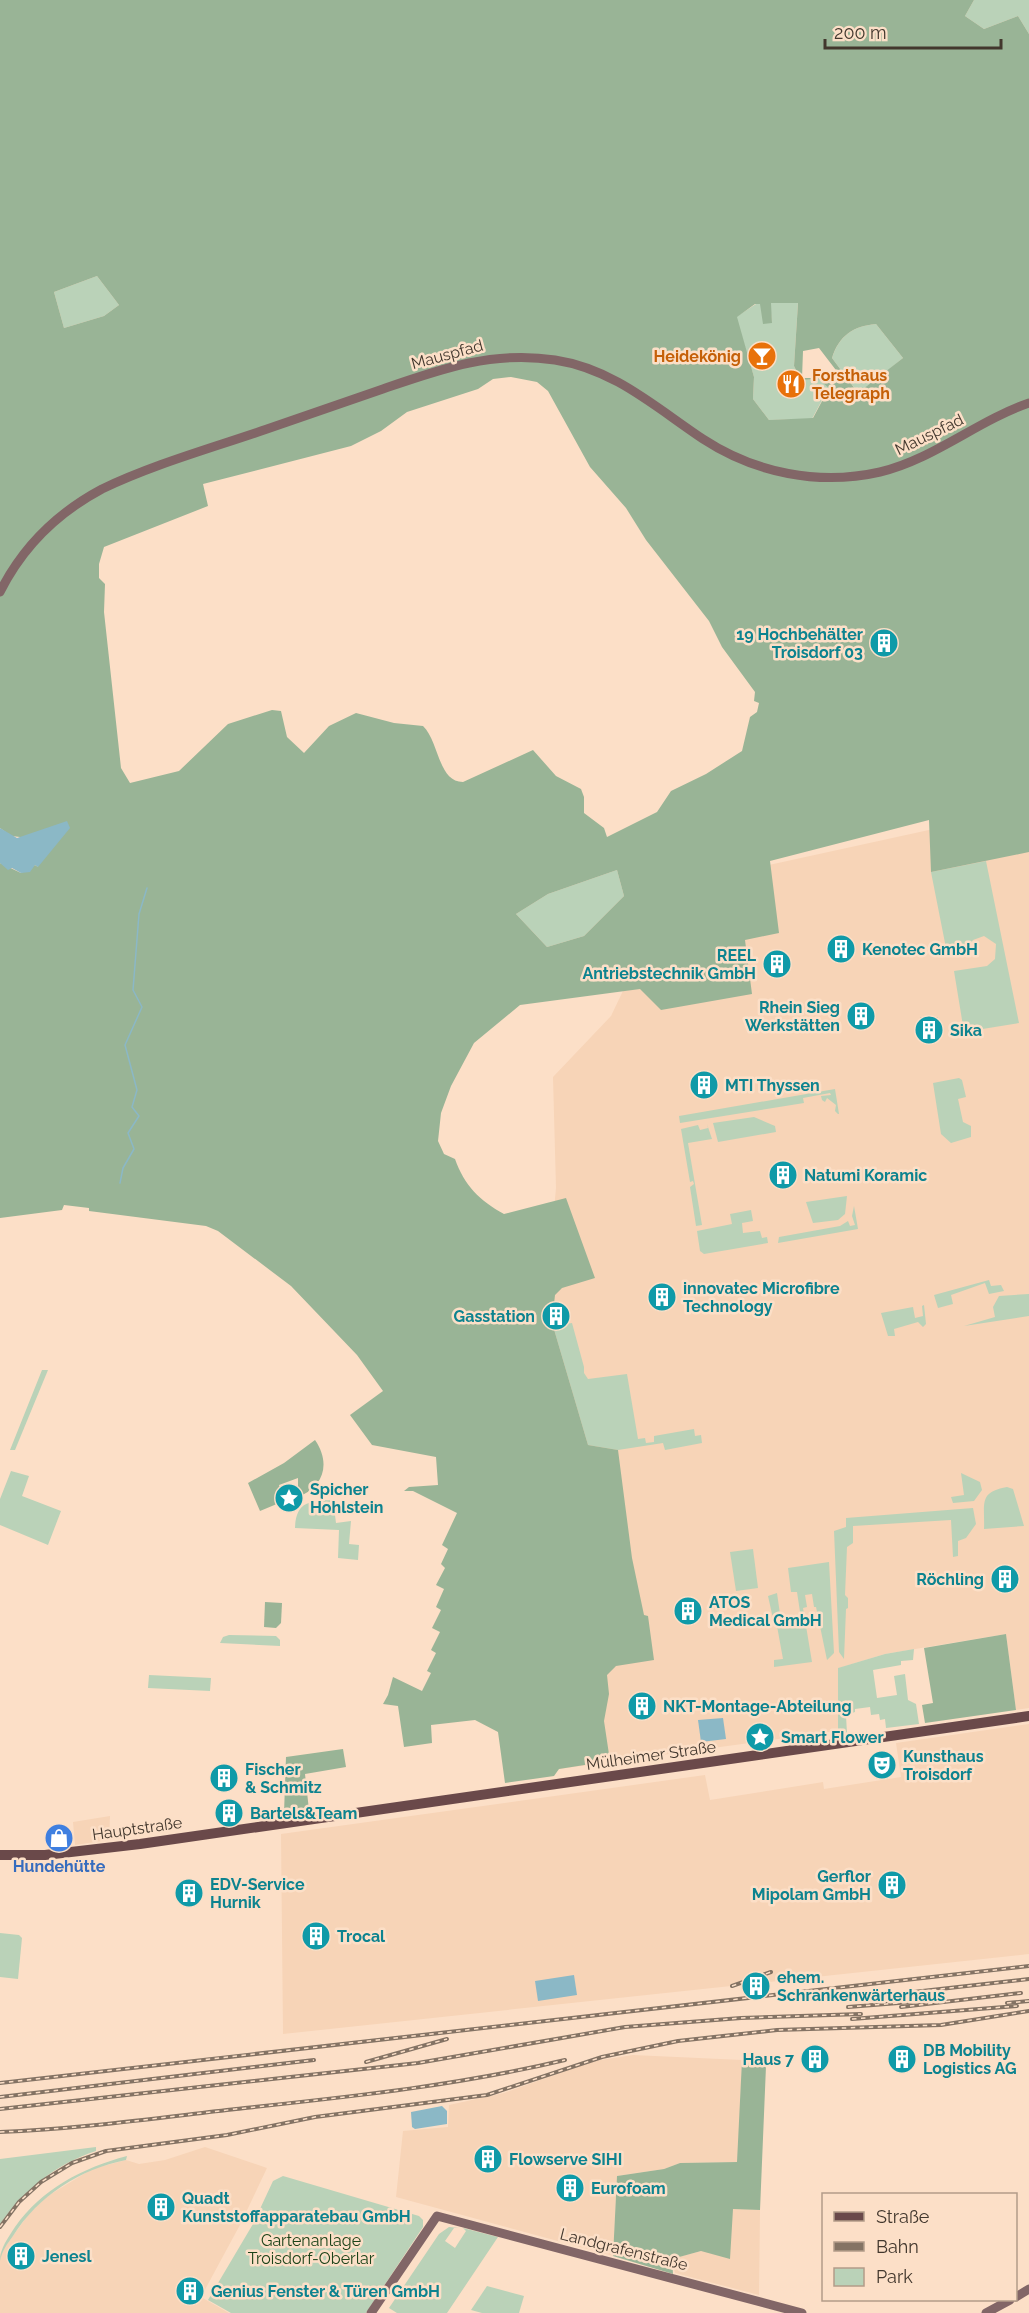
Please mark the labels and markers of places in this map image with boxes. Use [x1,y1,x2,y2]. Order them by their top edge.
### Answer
bar icon: Heidekönig [746,340,778,372]
place label: Heidekönig [654,347,741,366]
place label: Forsthaus Telegraph [812,366,890,403]
restaurant icon: Forsthaus Telegraph [775,368,807,400]
place label: 19 Hochbehälter Troisdorf 03 [736,625,863,662]
building icon: 19 Hochbehälter Troisdorf 03 [868,627,900,659]
building icon: Kenotec GmbH [825,933,857,965]
place label: Kenotec GmbH [862,940,978,959]
place label: REEL Antriebstechnik GmbH [582,946,757,983]
building icon: REEL Antriebstechnik GmbH [761,948,793,980]
place label: Rhein Sieg Werkstätten [745,998,840,1035]
building icon: Rhein Sieg Werkstätten [845,1000,877,1032]
building icon: Sika [913,1014,945,1046]
place label: Sika [950,1021,982,1040]
building icon: MTI Thyssen [688,1069,720,1101]
place label: MTI Thyssen [725,1076,820,1095]
building icon: Natumi Koramic [767,1159,799,1191]
place label: Natumi Koramic [804,1166,927,1185]
place label: innovatec Microfibre Technology [683,1279,840,1316]
building icon: innovatec Microfibre Technology [646,1281,678,1313]
building icon: Gasstation [540,1300,572,1332]
place label: Gasstation [454,1307,535,1326]
place label: Spicher Hohlstein [310,1480,383,1517]
place icon: Spicher Hohlstein [273,1482,305,1514]
building icon: Röchling [989,1563,1021,1595]
place label: Röchling [916,1570,984,1589]
place label: ATOS Medical GmbH [709,1593,822,1630]
building icon: ATOS Medical GmbH [672,1595,704,1627]
building icon: NKT-Montage-Abteilung [626,1690,658,1722]
place label: NKT-Montage-Abteilung [663,1697,852,1716]
place icon: Smart Flower [744,1721,776,1753]
place label: Smart Flower [781,1728,884,1747]
place label: Kunsthaus Troisdorf [903,1747,984,1784]
theatre icon: Kunsthaus Troisdorf [866,1749,898,1781]
place label: Fischer & Schmitz [245,1760,322,1797]
building icon: Fischer & Schmitz [208,1762,240,1794]
building icon: Bartels&Team [213,1797,245,1829]
place label: Bartels&Team [250,1804,357,1823]
shop icon: Hundehütte [43,1822,75,1854]
place label: Hundehütte [13,1857,106,1876]
place label: Gerflor Mipolam GmbH [752,1867,871,1904]
building icon: Gerflor Mipolam GmbH [876,1869,908,1901]
place label: EDV-Service Hurnik [210,1875,305,1912]
building icon: EDV-Service Hurnik [173,1877,205,1909]
building icon: Trocal [300,1920,332,1952]
place label: Trocal [337,1927,386,1946]
place label: ehem. Schrankenwärterhaus [777,1968,945,2005]
building icon: ehem. Schrankenwärterhaus [740,1970,772,2002]
place label: DB Mobility Logistics AG [923,2041,1016,2078]
building icon: Haus 7 [799,2043,831,2075]
building icon: DB Mobility Logistics AG [886,2043,918,2075]
place label: Haus 7 [742,2050,794,2069]
building icon: Flowserve SIHI [472,2143,504,2175]
place label: Flowserve SIHI [509,2150,622,2169]
building icon: Eurofoam [554,2172,586,2204]
place label: Eurofoam [591,2179,666,2198]
place label: Quadt Kunststoffapparatebau GmbH [182,2189,411,2226]
building icon: Quadt Kunststoffapparatebau GmbH [145,2191,177,2223]
building icon: Jenesl [5,2240,37,2272]
place label: Jenesl [42,2247,92,2266]
building icon: Genius Fenster & Türen GmbH [174,2275,206,2307]
place label: Genius Fenster & Türen GmbH [211,2282,440,2301]

